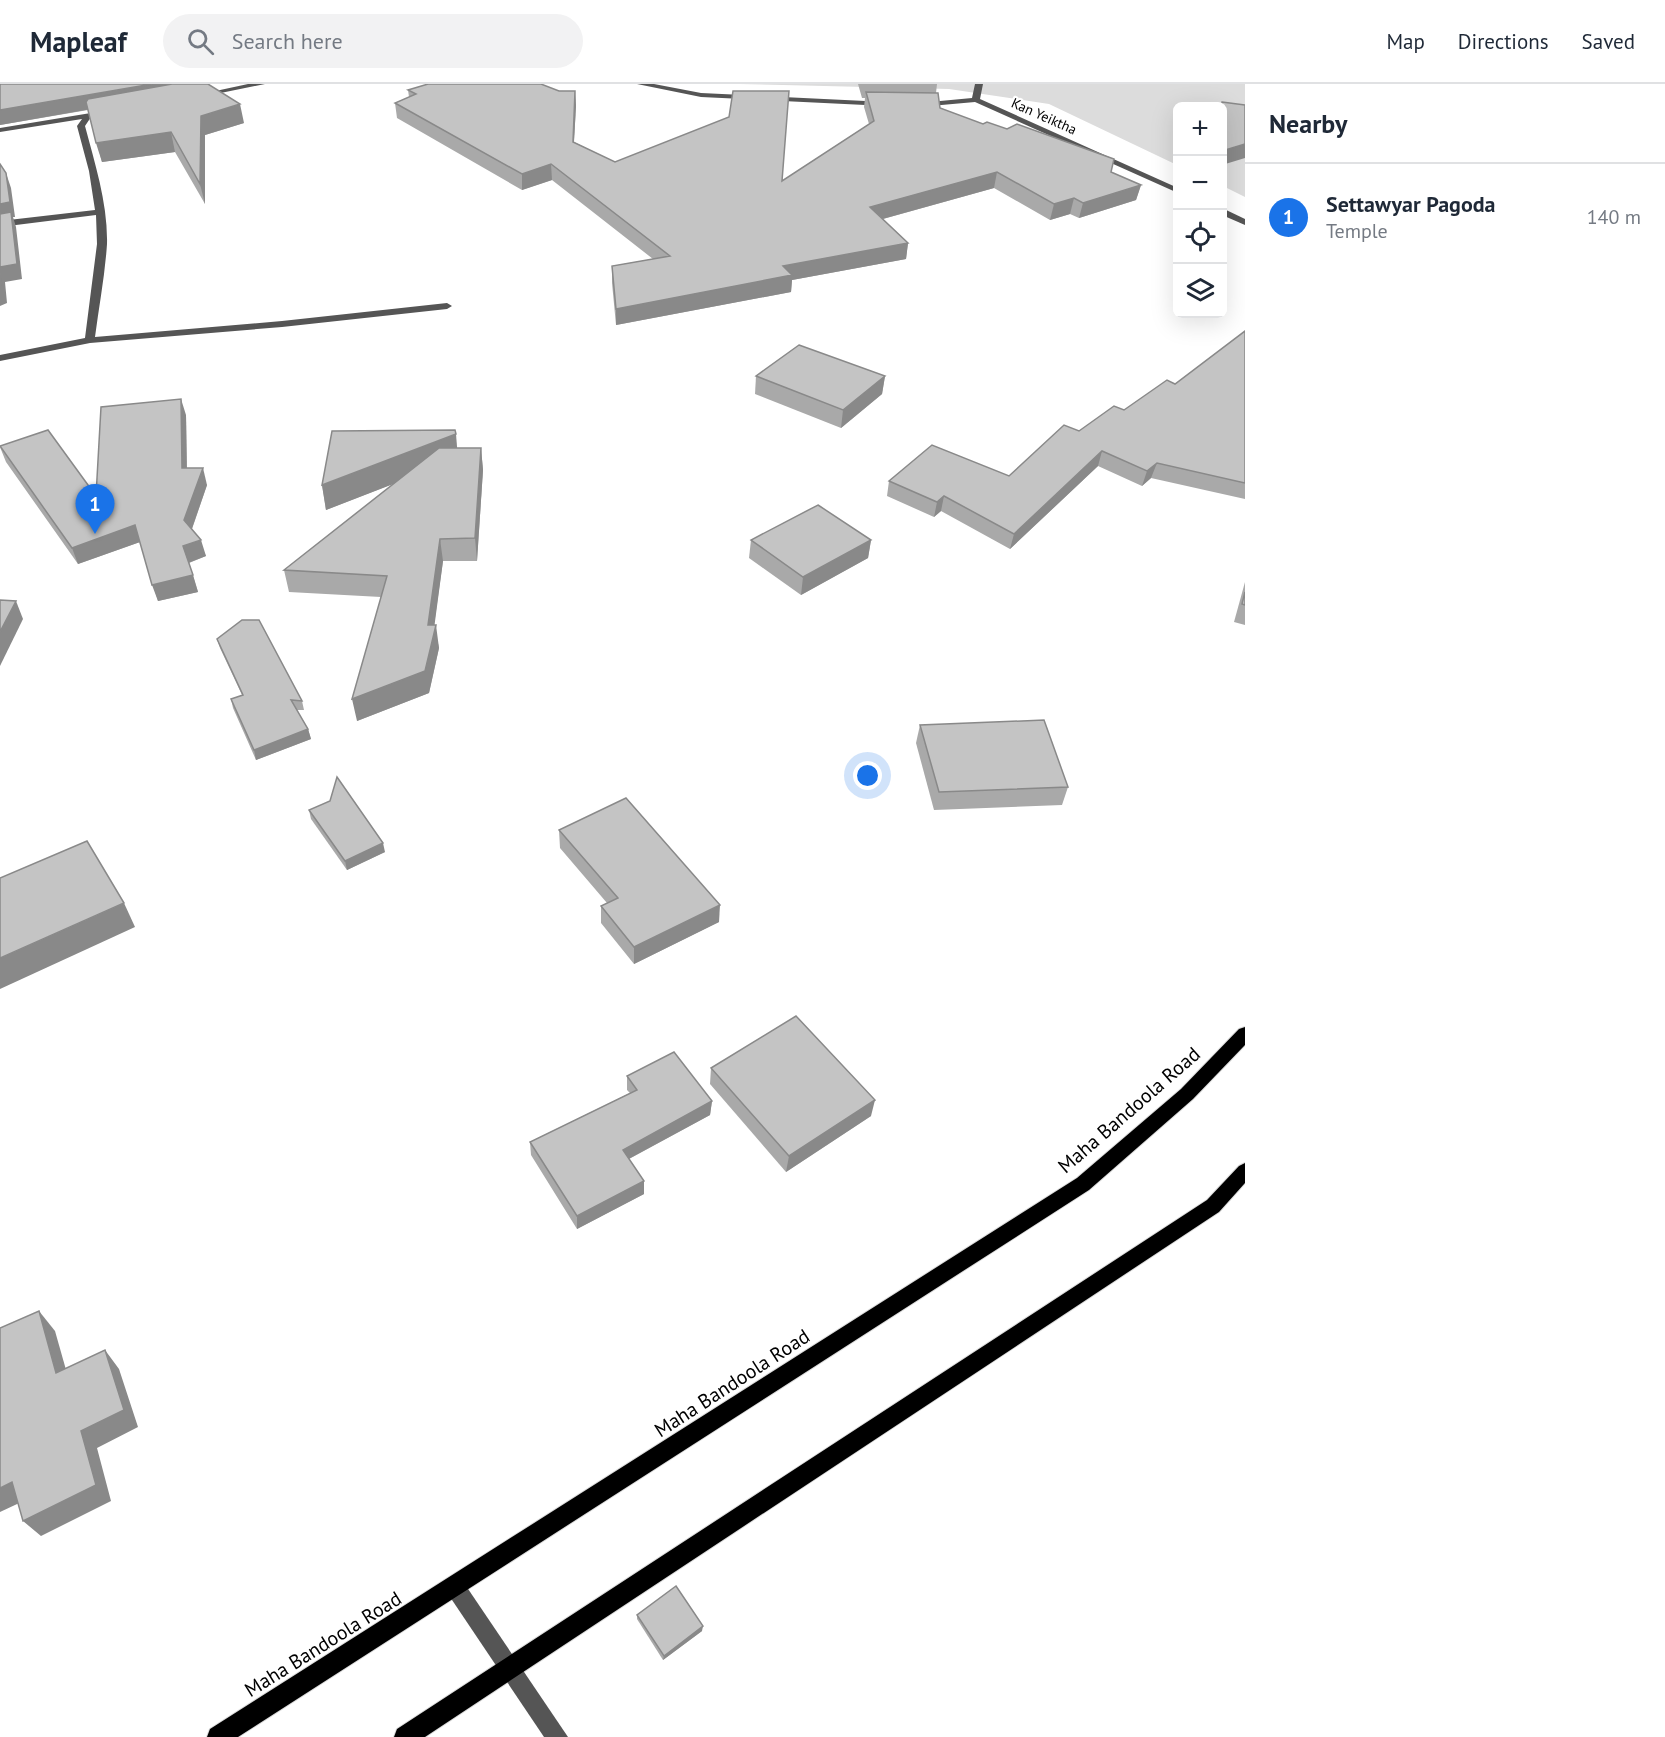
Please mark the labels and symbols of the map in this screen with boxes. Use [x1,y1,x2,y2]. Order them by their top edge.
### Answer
street label: Kan Yeiktha [1009,94,1080,138]
pin: 1 [76,484,115,534]
your location [853,761,882,790]
street label: Maha Bandoola Road [1053,1041,1205,1179]
street label: Maha Bandoola Road [649,1323,815,1443]
street label: Maha Bandoola Road [240,1585,406,1703]

